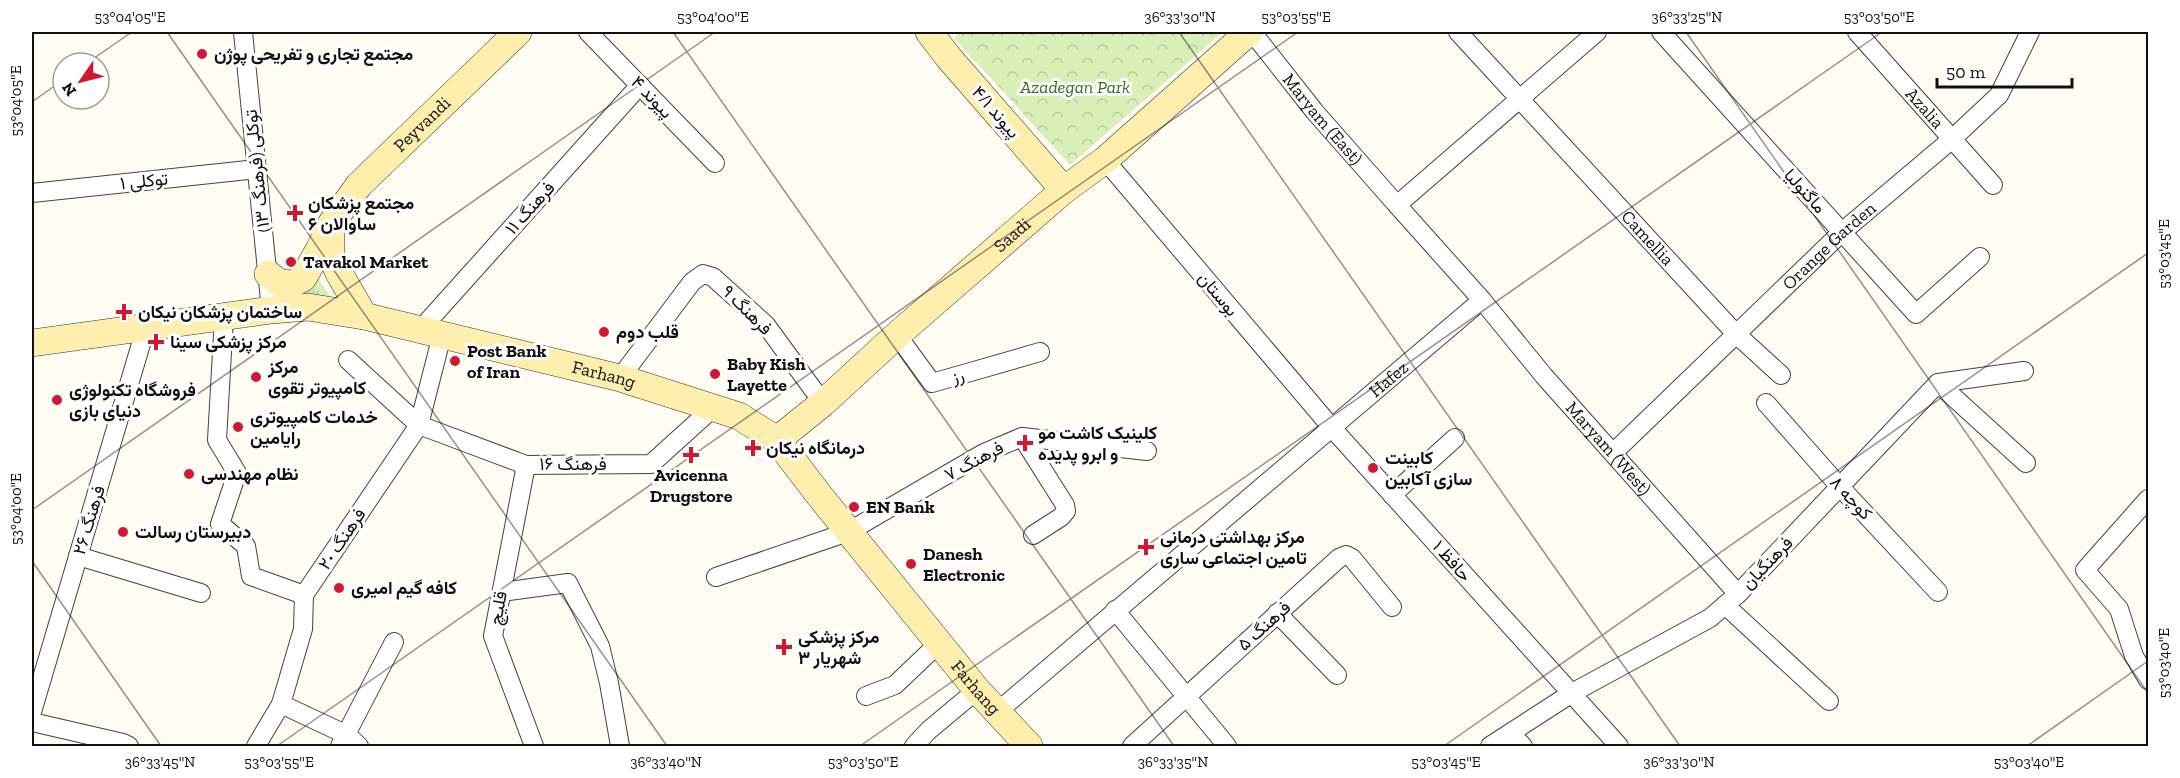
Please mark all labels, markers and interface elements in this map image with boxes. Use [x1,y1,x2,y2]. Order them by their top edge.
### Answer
text: 53°04'05"E [95,8,166,26]
text: 53°04'00"E [677,8,749,26]
text: 36°33'30"N [1144,8,1216,26]
text: 53°03'55"E [1261,8,1331,26]
text: 36°33'25"N [1652,8,1722,26]
text: 53°03'50"E [1844,8,1914,26]
place label: مجتمع تجاری و تفریحی پوژن [214,43,413,66]
marker: مجتمع تجاری و تفریحی پوژن [195,47,209,61]
north arrow [51,51,111,111]
scale bar [1937,51,2072,89]
text: 50 m [1946,61,1986,83]
text: 53°04'05"E [7,65,25,136]
street label: Maryam (East) [1278,69,1367,169]
street label: پیوند ۴ [626,71,678,124]
park label: Azadegan Park [1019,76,1130,98]
text: N [58,79,80,100]
street label: پیوند ۴/۱ [967,81,1025,143]
street label: Azalia [1901,83,1949,133]
street label: Peyvandi [389,92,455,157]
street label: توکلی (فرهنگ ۱۳) [240,109,274,233]
street label: ماگنولیا [1779,164,1831,218]
street label: توکلی ۱ [119,168,169,194]
street label: فرهنگ ۱۱ [500,177,560,239]
place label: مجتمع پزشکان ساوالان ۶ [308,192,415,235]
street label: Orange Garden [1778,197,1881,295]
marker: مجتمع پزشکان ساوالان ۶ [286,204,304,222]
street label: Camellia [1617,206,1679,271]
street label: Saadi [989,213,1035,257]
text: 53°03'45"E [2155,219,2173,289]
place label: Tavakol Market [303,251,429,273]
marker: Tavakol Market [284,255,298,269]
street label: بوستان [1193,267,1243,321]
street label: فرهنگ ۹ [717,280,777,340]
place label: ساختمان پزشکان نیکان [138,301,302,324]
marker: ساختمان پزشکان نیکان [115,303,133,321]
place label: قلب دوم [616,321,679,344]
marker: قلب دوم [597,325,611,339]
place label: مرکز پزشکی سینا [170,331,287,354]
marker: مرکز پزشکی سینا [147,333,165,351]
place label: Post Bank of Iran [467,340,547,383]
place label: Baby Kish Layette [727,353,806,396]
marker: Post Bank of Iran [448,354,462,368]
place label: مرکز کامپیوتر تقوی [267,356,366,400]
street label: Farhang [570,356,639,393]
street label: Hafez [1365,356,1413,402]
street label: رز [948,364,967,389]
marker: Baby Kish Layette [708,367,722,381]
marker: مرکز کامپیوتر تقوی [249,370,263,384]
place label: فروشگاه تکنولوژی دنیای بازی [69,379,196,422]
marker: فروشگاه تکنولوژی دنیای بازی [50,393,64,407]
street label: Maryam (West) [1561,397,1656,500]
place label: خدمات کامپیوتری رایامین [250,406,378,449]
marker: خدمات کامپیوتری رایامین [231,420,245,434]
place label: کلینیک کاشت مو و ابرو پدیده [1038,422,1157,466]
marker: کلینیک کاشت مو و ابرو پدیده [1016,434,1034,452]
street label: فرهنگ ۷ [941,436,1007,486]
place label: درمانگاه نیکان [766,437,865,459]
marker: درمانگاه نیکان [744,439,762,457]
place label: کابینت سازی آکابین [1385,447,1472,490]
marker: Avicenna Drugstore [684,448,698,462]
street label: فرهنگ ۱۶ [539,453,607,475]
marker: کابینت سازی آکابین [1366,461,1380,475]
place label: نظام مهندسی [201,463,299,486]
place label: Avicenna Drugstore [650,464,733,507]
marker: نظام مهندسی [182,467,196,481]
street label: کوچه ۸ [1824,471,1877,525]
text: 53°04'00"E [7,473,25,545]
street label: فرهنگ ۲۶ [68,483,110,557]
place label: EN Bank [866,496,935,518]
marker: EN Bank [847,500,861,514]
street label: فرهنگ ٢٠ [313,504,371,574]
place label: دبیرستان رسالت [135,521,251,543]
marker: دبیرستان رسالت [116,525,130,539]
place label: مرکز بهداشتی درمانی تامین اجتماعی ساری [1160,526,1307,569]
street label: فرهنگیان [1737,532,1797,594]
street label: حافظ ۱ [1428,536,1476,586]
marker: مرکز بهداشتی درمانی تامین اجتماعی ساری [1137,538,1155,556]
place label: Danesh Electronic [923,543,1006,586]
marker: Danesh Electronic [904,557,918,571]
place label: کافه گیم امیری [351,577,457,600]
marker: کافه گیم امیری [332,581,346,595]
street label: قلیچ [484,589,513,627]
street label: فرهنگ ۵ [1233,596,1295,656]
place label: مرکز پزشکی شهریار ۳ [798,626,880,669]
text: 53°03'40"E [2155,628,2173,698]
marker: مرکز پزشکی شهریار ۳ [775,638,793,656]
street label: Farhang [946,656,1006,720]
text: 36°33'45"N [125,753,195,771]
text: 53°03'55"E [244,753,314,771]
text: 36°33'40"N [630,753,702,771]
text: 53°03'50"E [828,753,898,771]
text: 36°33'35"N [1138,753,1208,771]
text: 53°03'45"E [1411,753,1481,771]
text: 36°33'30"N [1643,753,1715,771]
text: 53°03'40"E [1994,753,2064,771]

